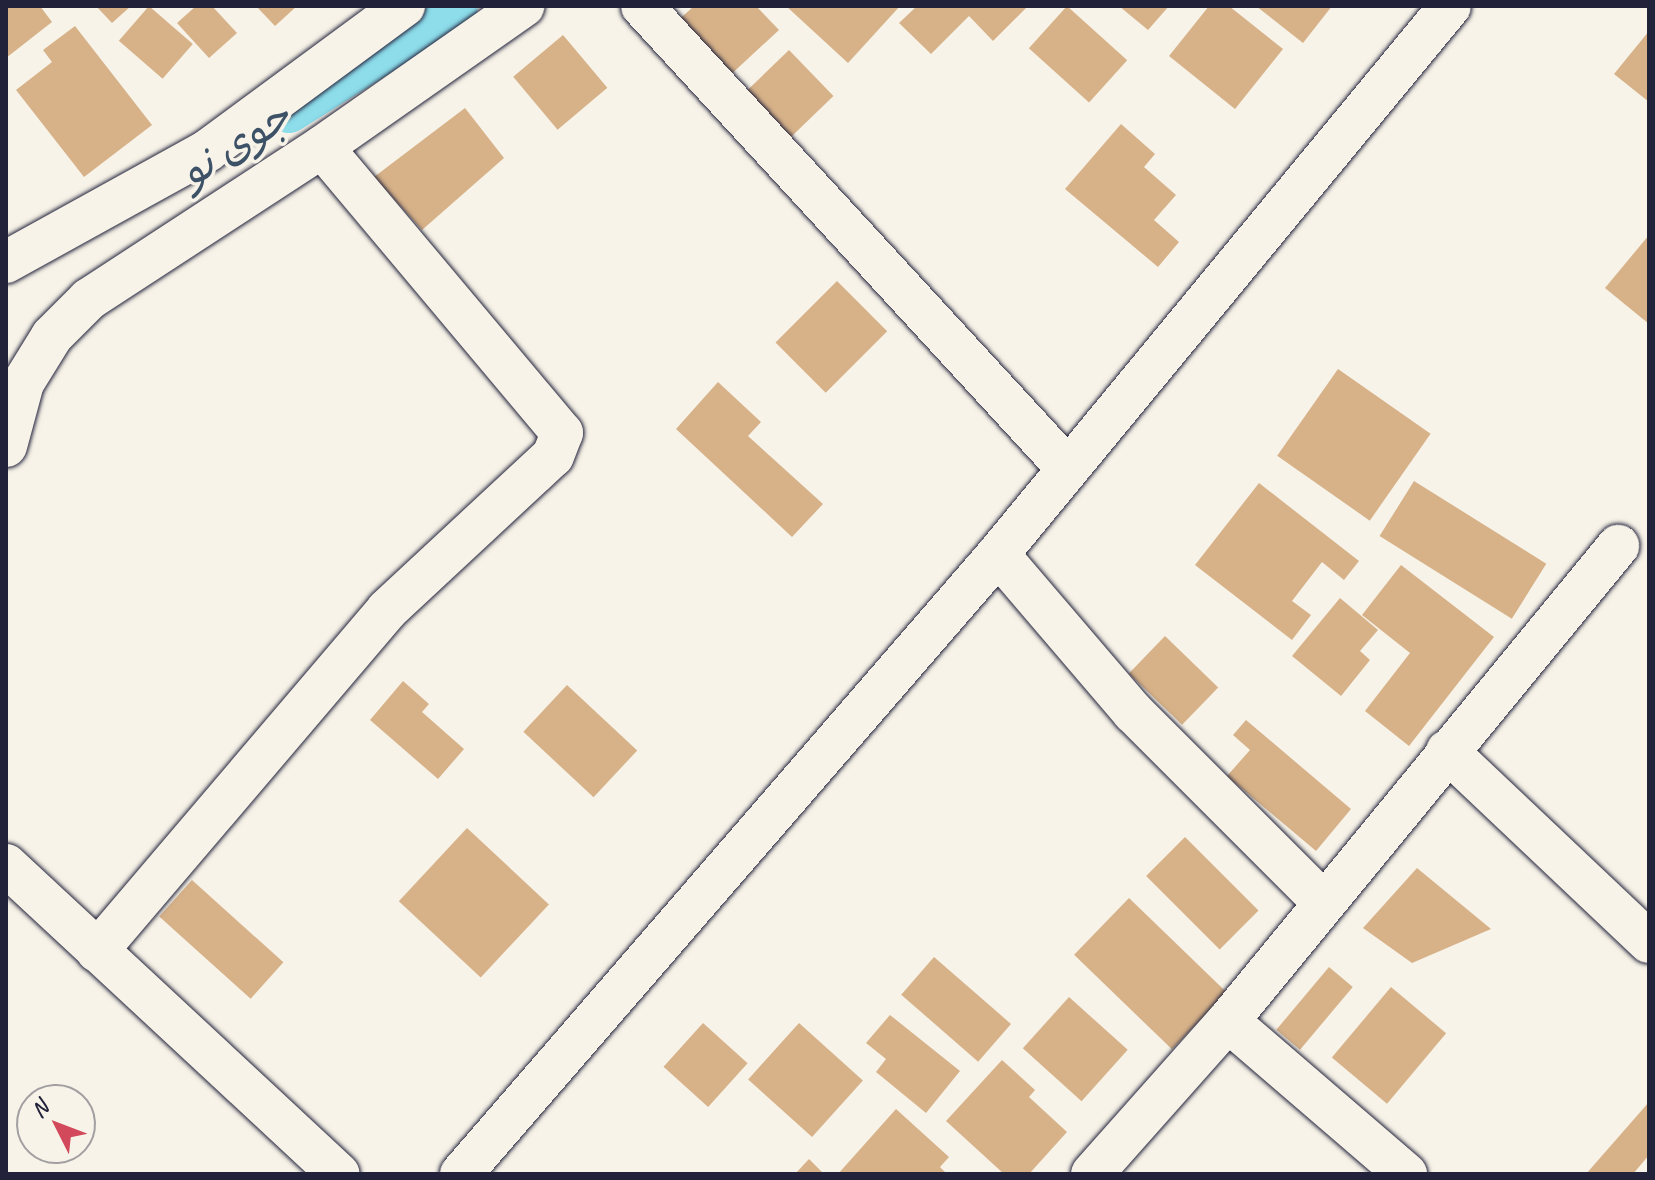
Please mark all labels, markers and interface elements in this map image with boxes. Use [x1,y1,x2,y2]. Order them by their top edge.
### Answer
water label: جوی نو [171,92,301,198]
north arrow [16,1084,96,1164]
text: N [25,1095,55,1124]

